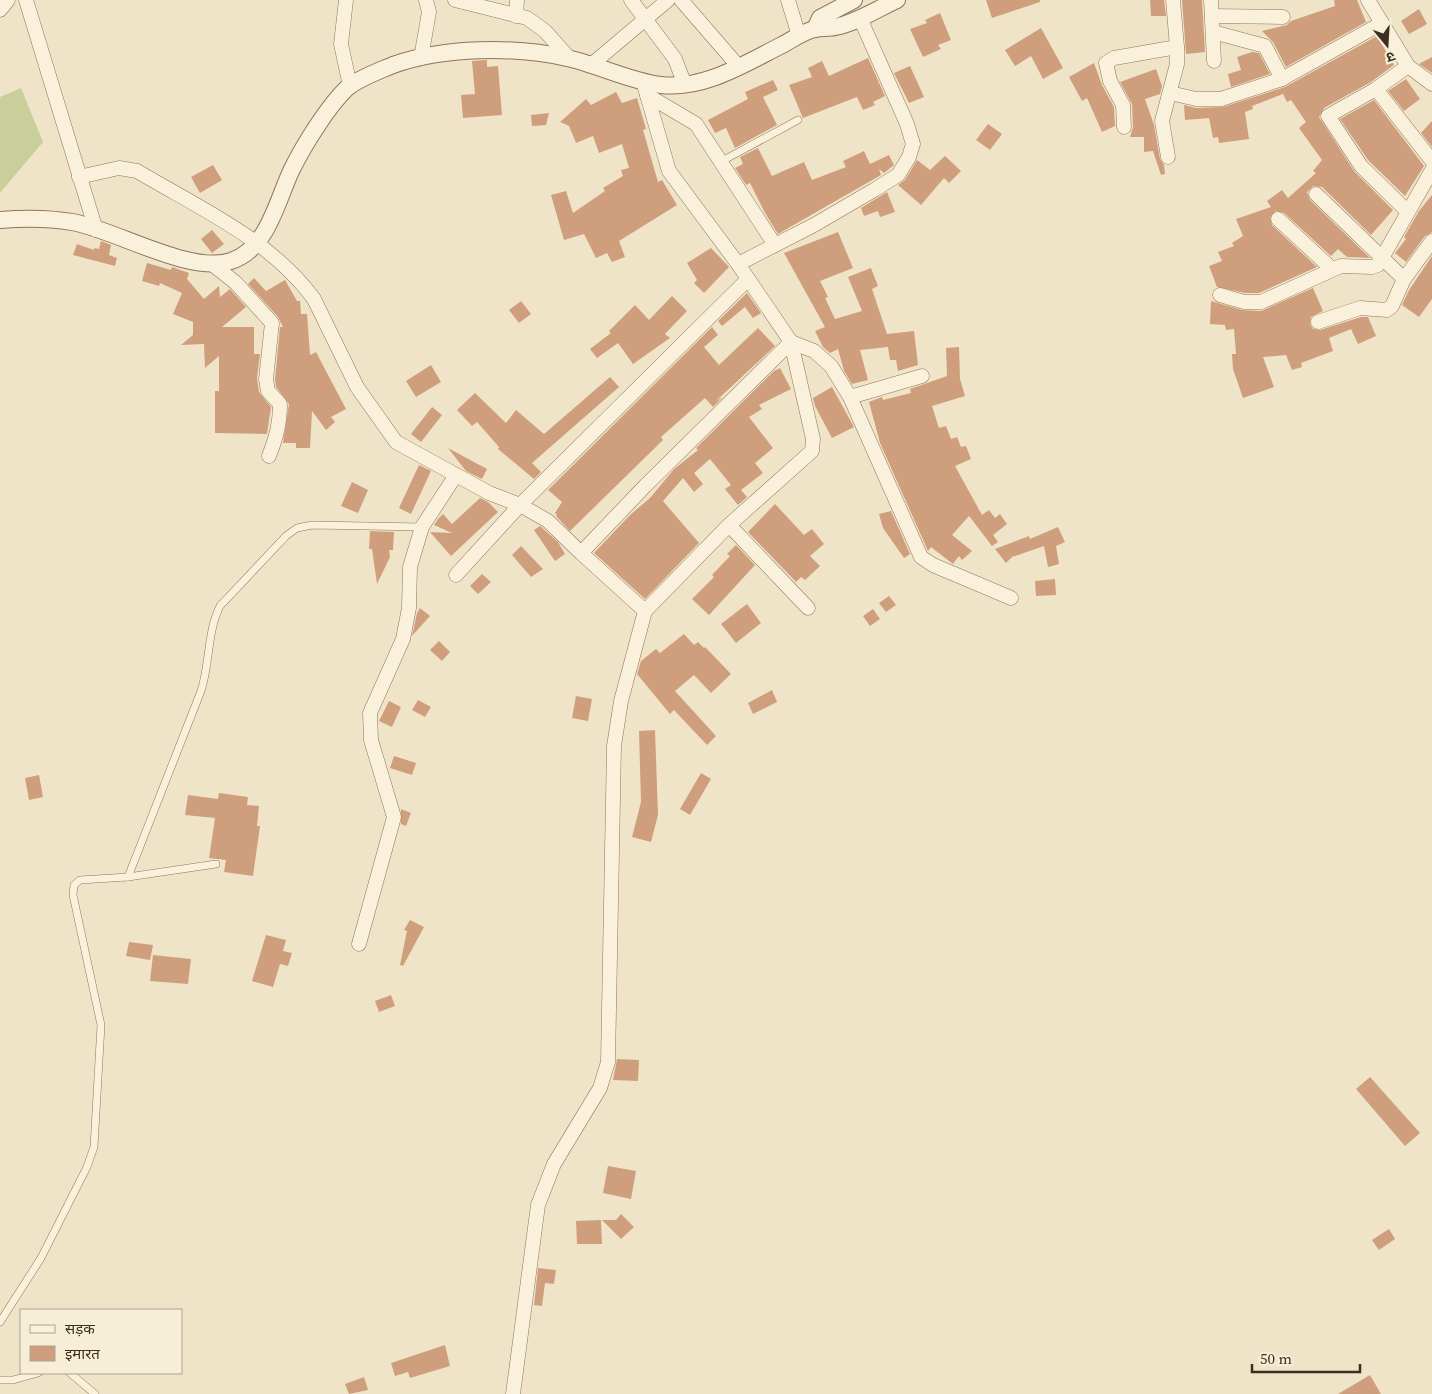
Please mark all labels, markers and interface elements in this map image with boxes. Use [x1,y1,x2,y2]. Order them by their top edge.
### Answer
north arrow [1362,20,1412,70]
text: उ [1383,47,1398,68]
legend [20,1309,182,1374]
text: सड़क [65,1318,95,1339]
scale bar [1252,1342,1360,1374]
text: इमारत [65,1343,100,1364]
text: 50 m [1260,1348,1292,1369]

